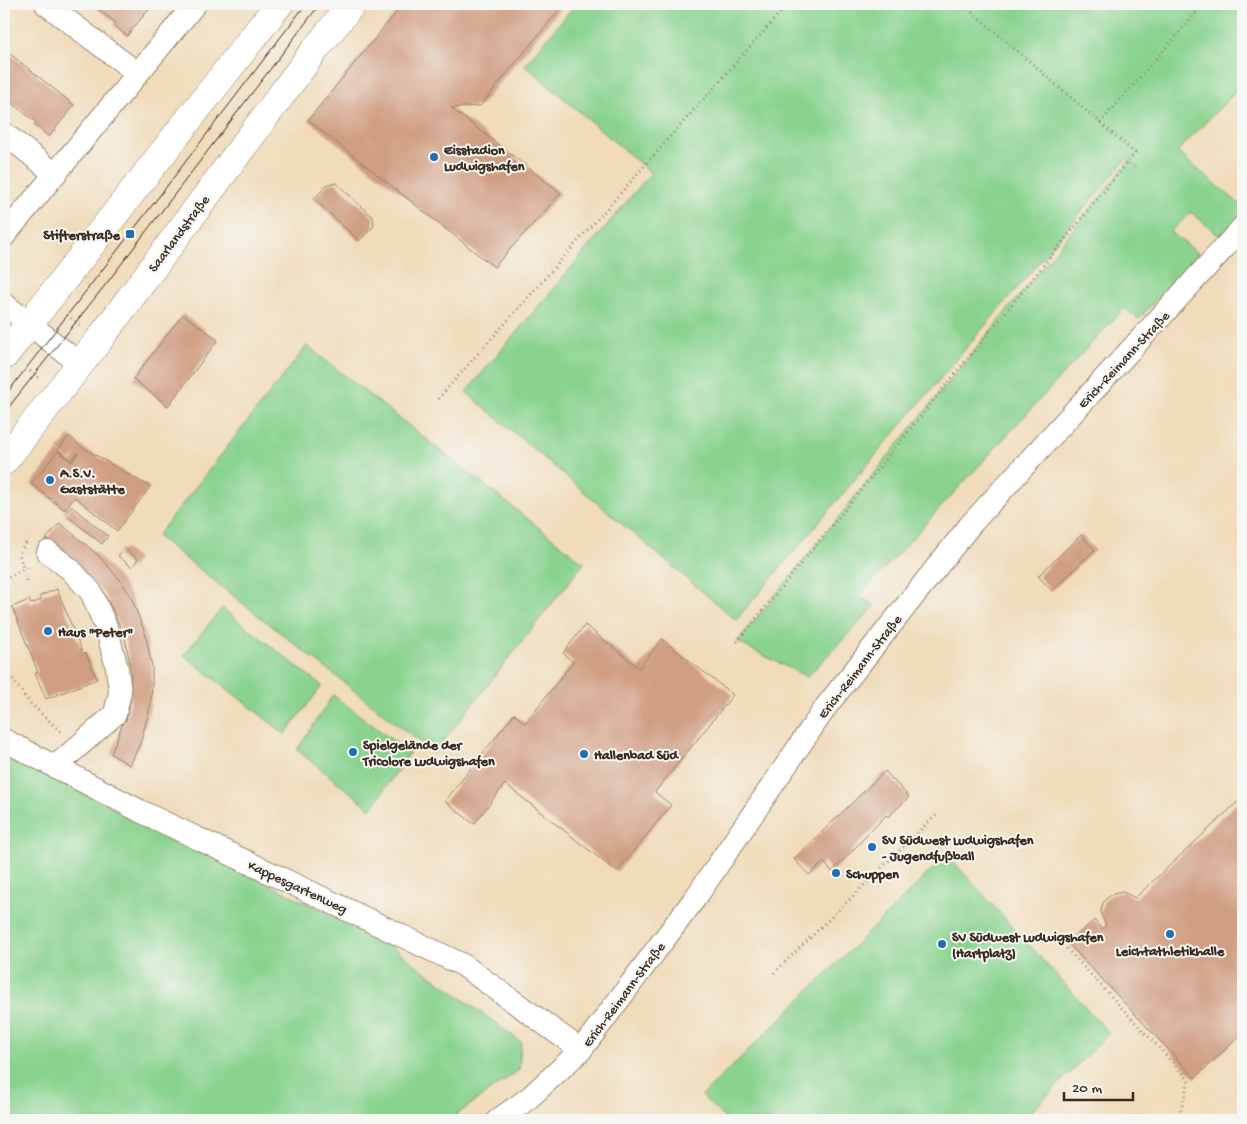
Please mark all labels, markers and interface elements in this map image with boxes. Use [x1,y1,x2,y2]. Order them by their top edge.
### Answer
place label: Eisstadion Ludwigshafen [444,143,525,176]
marker: Eisstadion Ludwigshafen [428,151,440,163]
street label: Saarlandstraße [146,192,215,276]
place label: Stifterstraße [43,228,121,245]
marker: Stifterstraße [124,228,136,240]
street label: Erich-Reimann-Straße [1075,308,1175,413]
place label: A.S.V. Gaststätte [59,466,126,499]
marker: A.S.V. Gaststätte [44,474,56,486]
street label: Erich-Reimann-Straße [815,612,907,723]
marker: Haus "Peter" [42,625,54,637]
place label: Haus "Peter" [58,625,133,642]
place label: Spielgelände der Tricolore Ludwigshafen [362,738,495,771]
marker: Spielgelände der Tricolore Ludwigshafen [347,746,359,758]
marker: Hallenbad Süd [578,748,590,760]
place label: Hallenbad Süd [594,748,680,765]
place label: SV Südwest Ludwigshafen - Jugendfußball [882,833,1034,866]
marker: SV Südwest Ludwigshafen - Jugendfußball [866,841,878,853]
street label: Kappesgartenweg [244,858,349,919]
marker: Schuppen [830,867,842,879]
place label: Schuppen [846,867,899,884]
marker: Leichtathletikhalle [1164,928,1176,940]
place label: SV Südwest Ludwigshafen (Hartplatz) [952,930,1104,963]
marker: SV Südwest Ludwigshafen (Hartplatz) [936,938,948,950]
street label: Erich-Reimann-Straße [580,939,670,1051]
place label: Leichtathletikhalle [1116,944,1225,961]
scale bar [1064,1069,1133,1101]
text: 20 m [1072,1080,1102,1098]

